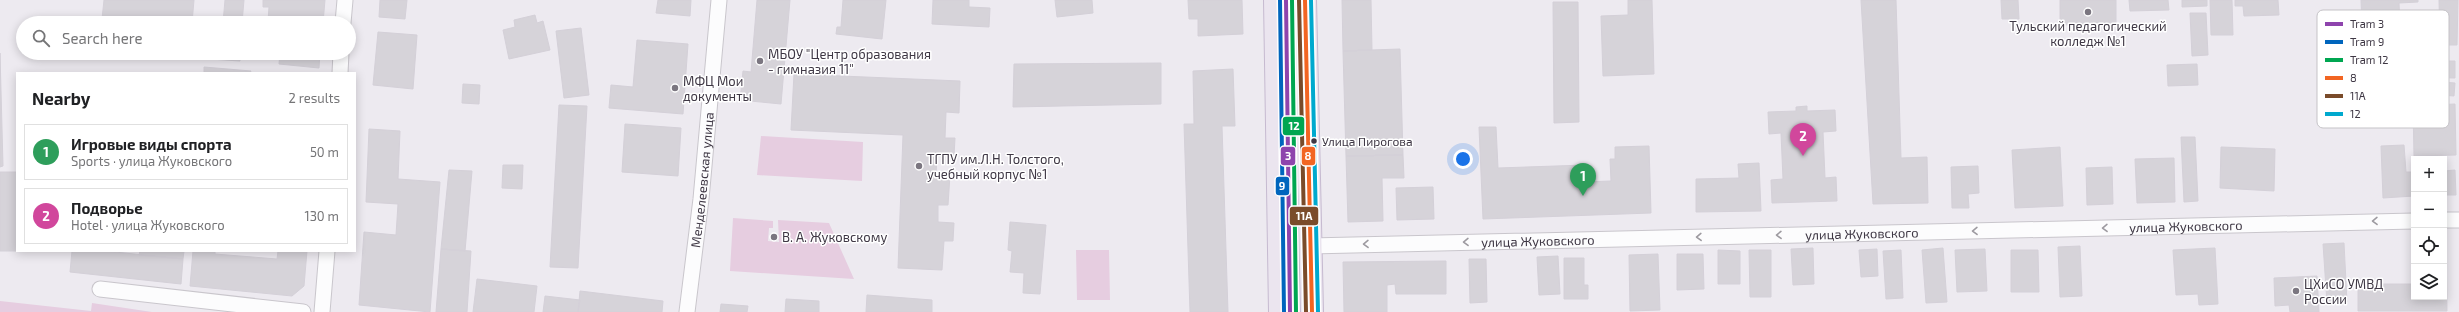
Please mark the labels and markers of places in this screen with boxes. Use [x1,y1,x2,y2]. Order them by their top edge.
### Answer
marker: Тульский педагогический колледж №1 [2083,7,2093,17]
place label: Тульский педагогический колледж №1 [2009,18,2167,49]
place label: МБОУ "Центр образования - гимназия 11" [768,46,931,77]
marker: МБОУ "Центр образования - гимназия 11" [755,56,765,66]
place label: МФЦ Мои документы [683,73,752,104]
marker: МФЦ Мои документы [670,83,680,93]
pin: 2 [1790,123,1816,156]
place label: Улица Пирогова [1322,134,1413,148]
marker: Улица Пирогова [1309,136,1319,146]
place label: ТГПУ им.Л.Н. Толстого, учебный корпус №1 [927,151,1064,182]
marker: ТГПУ им.Л.Н. Толстого, учебный корпус №1 [914,161,924,171]
pin: 1 [1570,163,1596,196]
place label: В. А. Жуковскому [782,229,887,245]
marker: В. А. Жуковскому [769,232,779,242]
place label: ЦХиСО УМВД России [2304,276,2383,307]
marker: ЦХиСО УМВД России [2291,286,2301,296]

